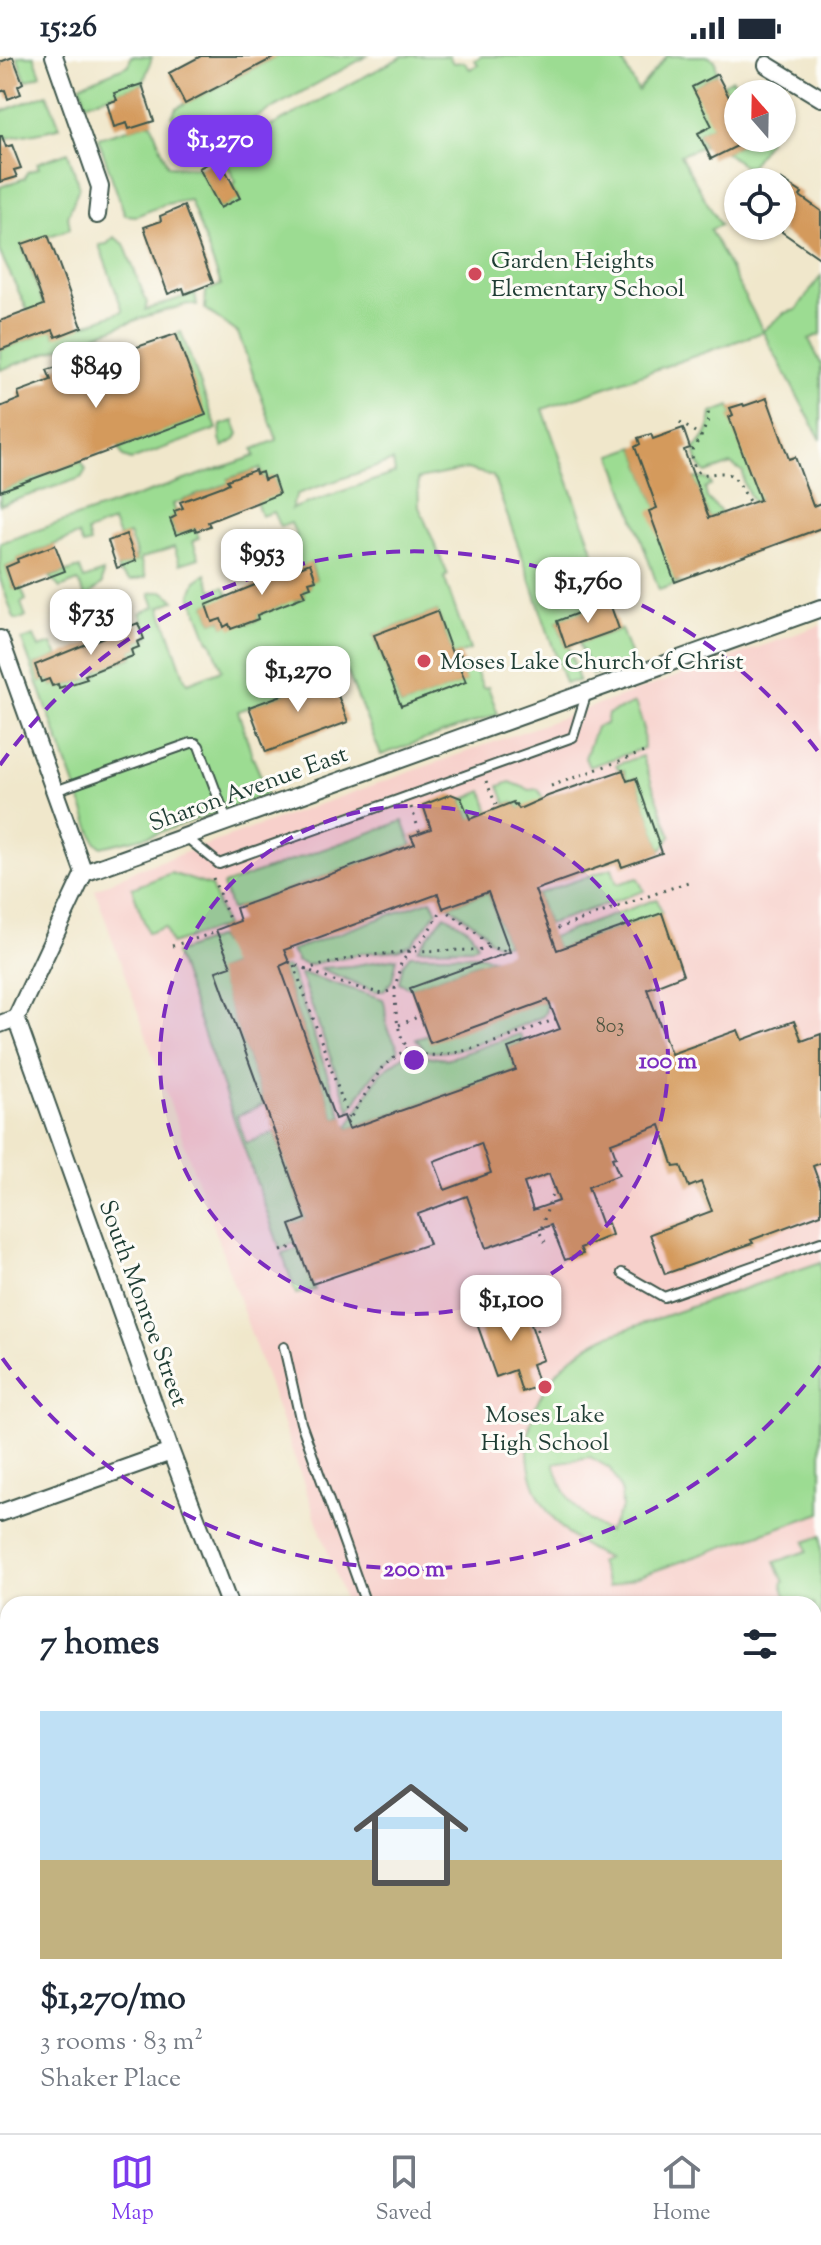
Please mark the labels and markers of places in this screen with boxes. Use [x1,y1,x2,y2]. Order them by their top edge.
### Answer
pin: $1,270 [155,115,285,183]
place label: Garden Heights Elementary School [491,245,685,307]
marker: Garden Heights Elementary School [466,265,484,283]
pin: $849 [49,342,143,410]
pin: $953 [215,529,309,597]
pin: $1,760 [523,557,653,625]
pin: $735 [44,589,138,657]
pin: $1,270 [233,646,363,714]
place label: Moses Lake Church of Christ [440,646,744,680]
marker: Moses Lake Church of Christ [415,652,433,670]
centre of rings [400,1046,428,1074]
pin: $1,100 [446,1275,576,1343]
marker: Moses Lake High School [536,1378,554,1396]
place label: Moses Lake High School [481,1399,609,1461]

